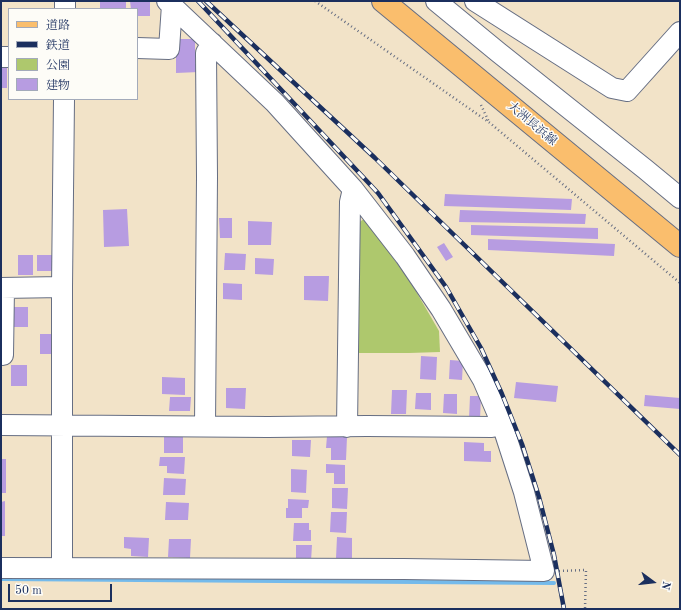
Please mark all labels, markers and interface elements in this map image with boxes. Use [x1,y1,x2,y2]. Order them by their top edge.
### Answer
legend [8,8,138,100]
text: 道路 [46,20,70,32]
text: 鉄道 [46,40,70,52]
text: 公園 [46,60,70,72]
text: 建物 [46,80,70,92]
street label: 大洲長浜線 [504,99,560,149]
north arrow [633,562,673,602]
scale bar [10,576,114,602]
text: N [659,580,671,591]
text: 50 m [15,585,42,597]

